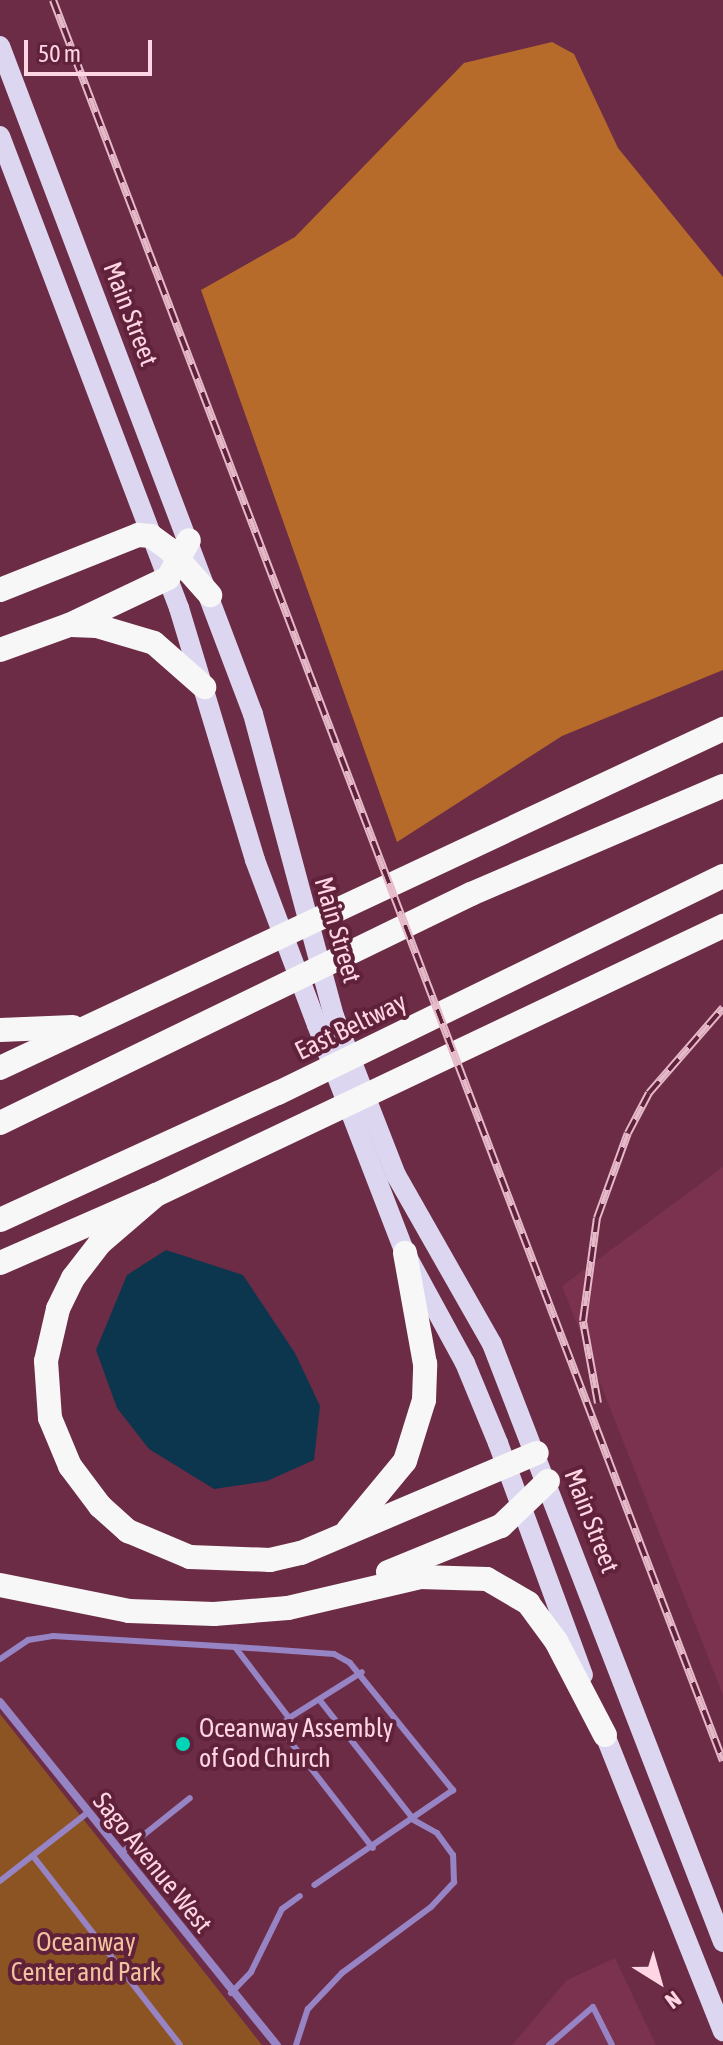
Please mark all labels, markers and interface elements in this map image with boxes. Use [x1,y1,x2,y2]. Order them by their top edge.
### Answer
scale bar [28,24,156,74]
text: 50 m [38,40,81,67]
street label: Main Street [96,258,164,370]
street label: Main Street [307,873,367,987]
street label: East Beltway [290,987,412,1067]
street label: Main Street [557,1465,625,1577]
place label: Oceanway Assembly of God Church [199,1713,393,1774]
marker: Oceanway Assembly of God Church [174,1735,192,1753]
street label: Sago Avenue West [86,1787,218,1939]
park label: Oceanway Center and Park [11,1927,161,1988]
north arrow [619,1941,699,2021]
text: N [660,1986,686,2014]

